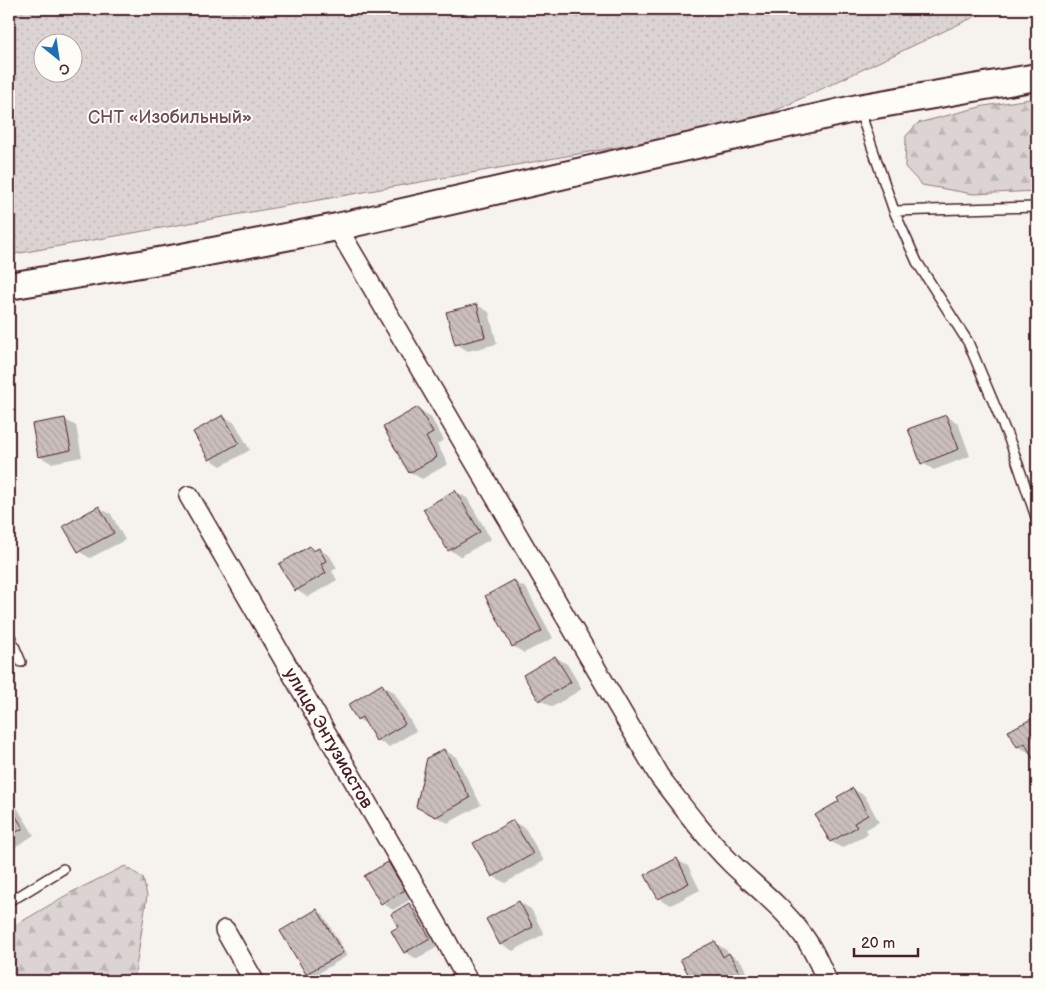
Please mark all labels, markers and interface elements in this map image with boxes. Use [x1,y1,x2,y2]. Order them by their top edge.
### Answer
north arrow [32,32,82,82]
text: С [56,59,73,79]
park label: СНТ «Изобильный» [88,107,252,128]
street label: улица Энтузиастов [280,664,378,813]
scale bar [854,925,917,957]
text: 20 m [861,934,895,953]

